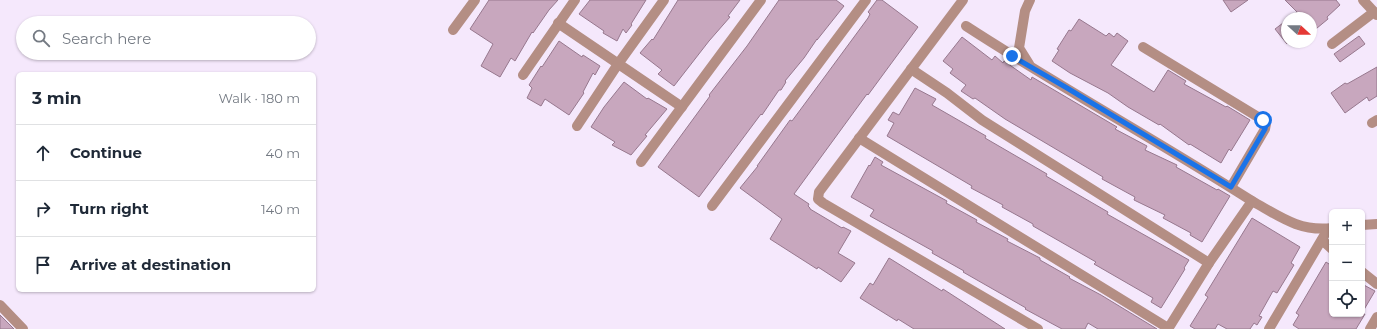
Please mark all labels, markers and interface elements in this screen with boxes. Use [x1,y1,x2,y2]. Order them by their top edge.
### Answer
north arrow [1281,12,1317,48]
search box [16,16,316,60]
icon: search [30,27,52,49]
text: Search here [62,29,151,48]
route end [1003,47,1021,65]
text: 3 min [32,88,82,108]
text: Walk · 180 m [218,90,300,106]
route start [1254,111,1272,129]
icon: ahead [32,142,54,164]
text: Continue [70,143,142,162]
text: 40 m [266,145,300,161]
icon: right [32,198,54,220]
text: Turn right [70,199,149,218]
text: 140 m [261,201,300,217]
map controls [1329,209,1365,317]
button: + [1329,209,1365,245]
button: − [1329,245,1365,281]
icon: arrive [32,254,54,276]
text: Arrive at destination [70,255,231,274]
button: locate [1329,281,1365,317]

